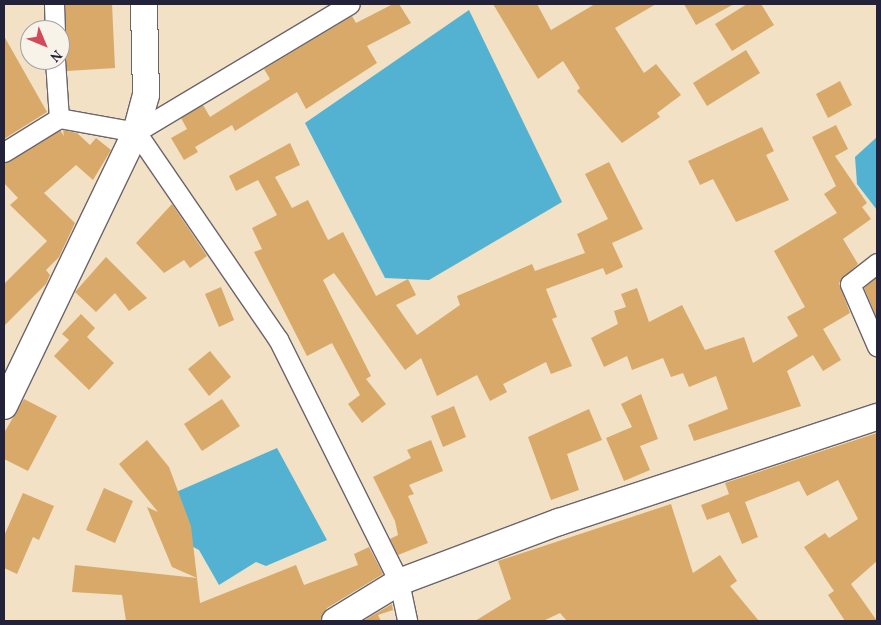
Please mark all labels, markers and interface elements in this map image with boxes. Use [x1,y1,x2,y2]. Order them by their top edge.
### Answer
north arrow [20,20,70,70]
text: N [45,45,66,66]

